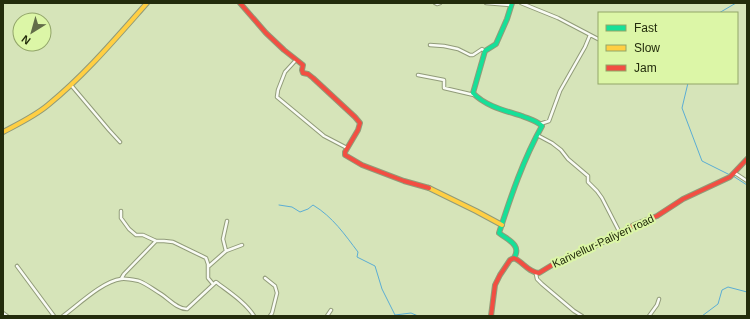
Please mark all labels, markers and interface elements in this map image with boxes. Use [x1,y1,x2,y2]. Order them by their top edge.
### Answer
north arrow [12,12,52,52]
legend [598,12,738,84]
text: Fast [634,21,658,35]
text: N [19,33,33,47]
text: Slow [634,41,660,55]
text: Jam [634,61,657,75]
street label: Karivellur-Paliyeri road [550,212,656,270]

